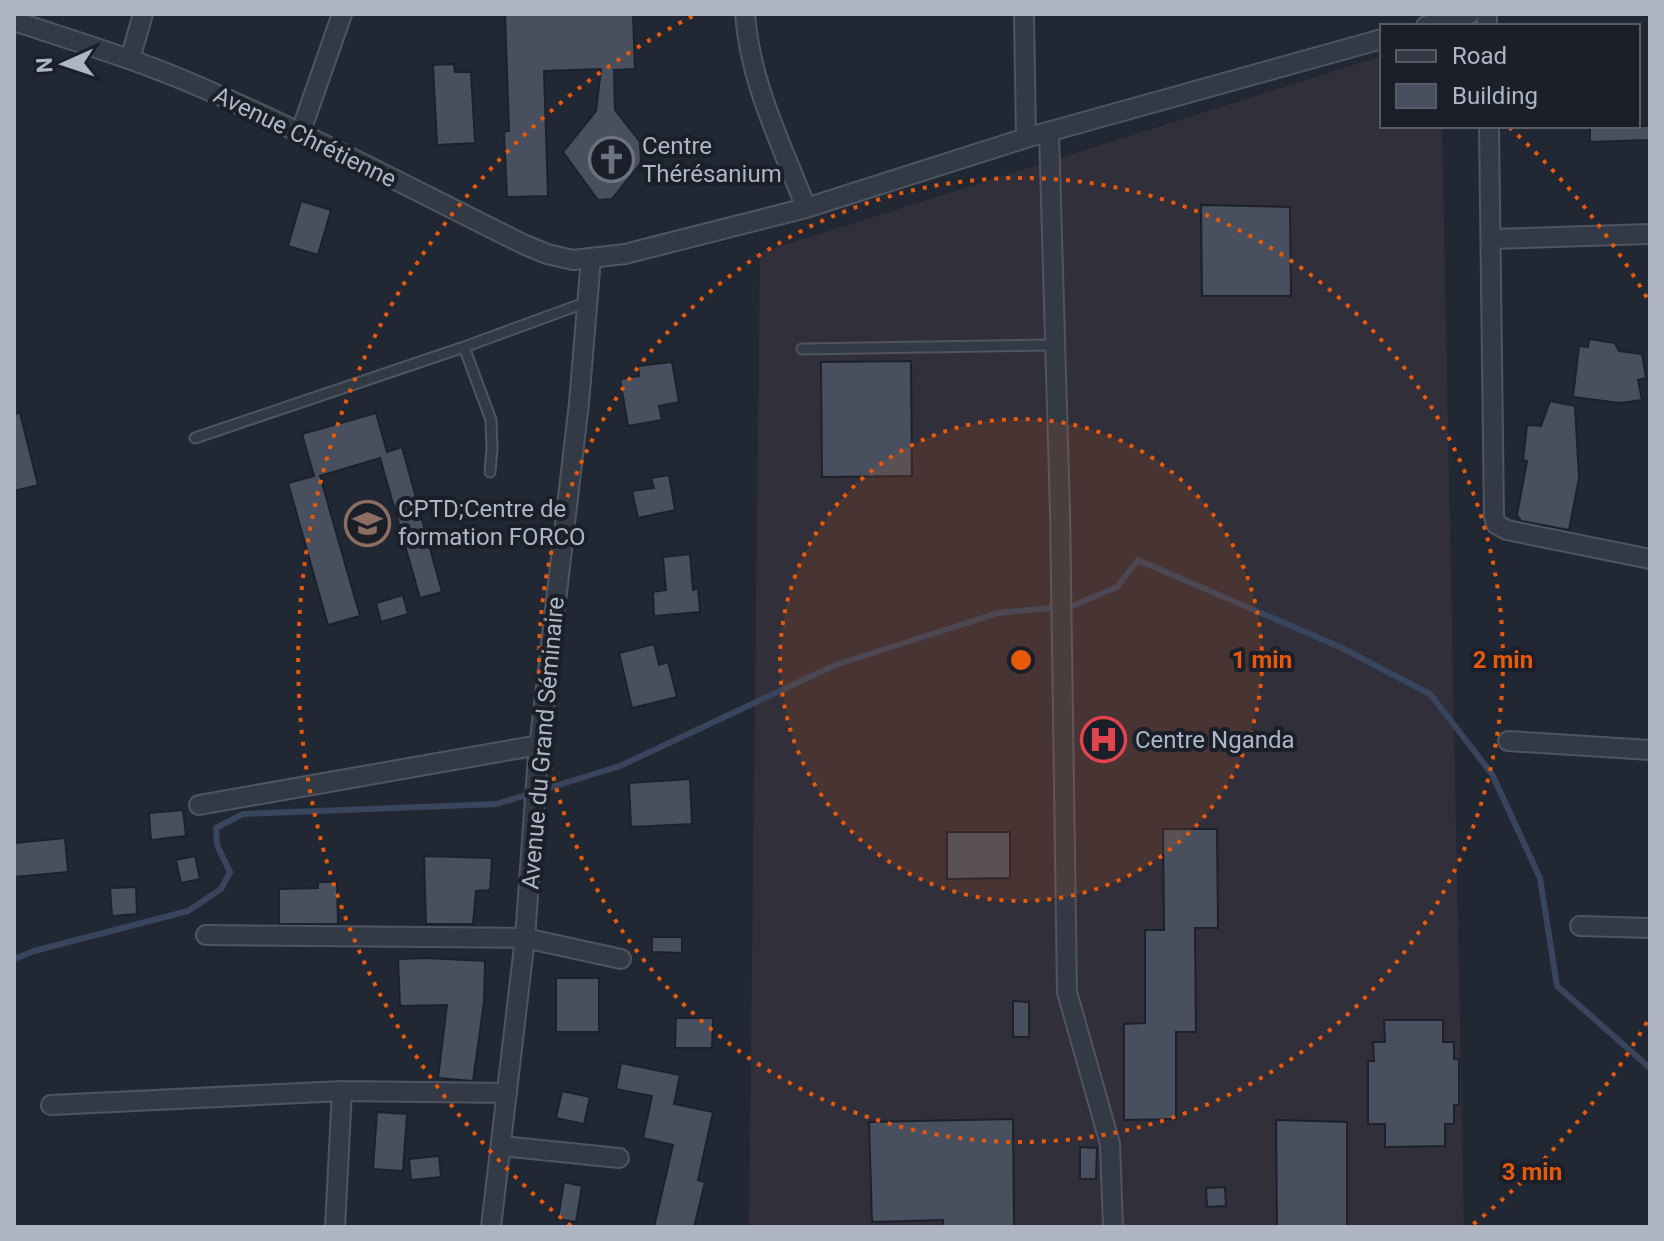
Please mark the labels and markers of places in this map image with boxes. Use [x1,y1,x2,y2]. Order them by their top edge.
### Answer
place label: Centre Thérésanium [642,132,782,188]
church icon: Centre Thérésanium [587,136,635,184]
place label: CPTD;Centre de formation FORCO [398,495,586,551]
school or university icon: CPTD;Centre de formation FORCO [343,499,391,547]
centre of rings [1007,646,1035,674]
hospital icon: Centre Nganda [1080,716,1128,764]
place label: Centre Nganda [1135,726,1295,754]

